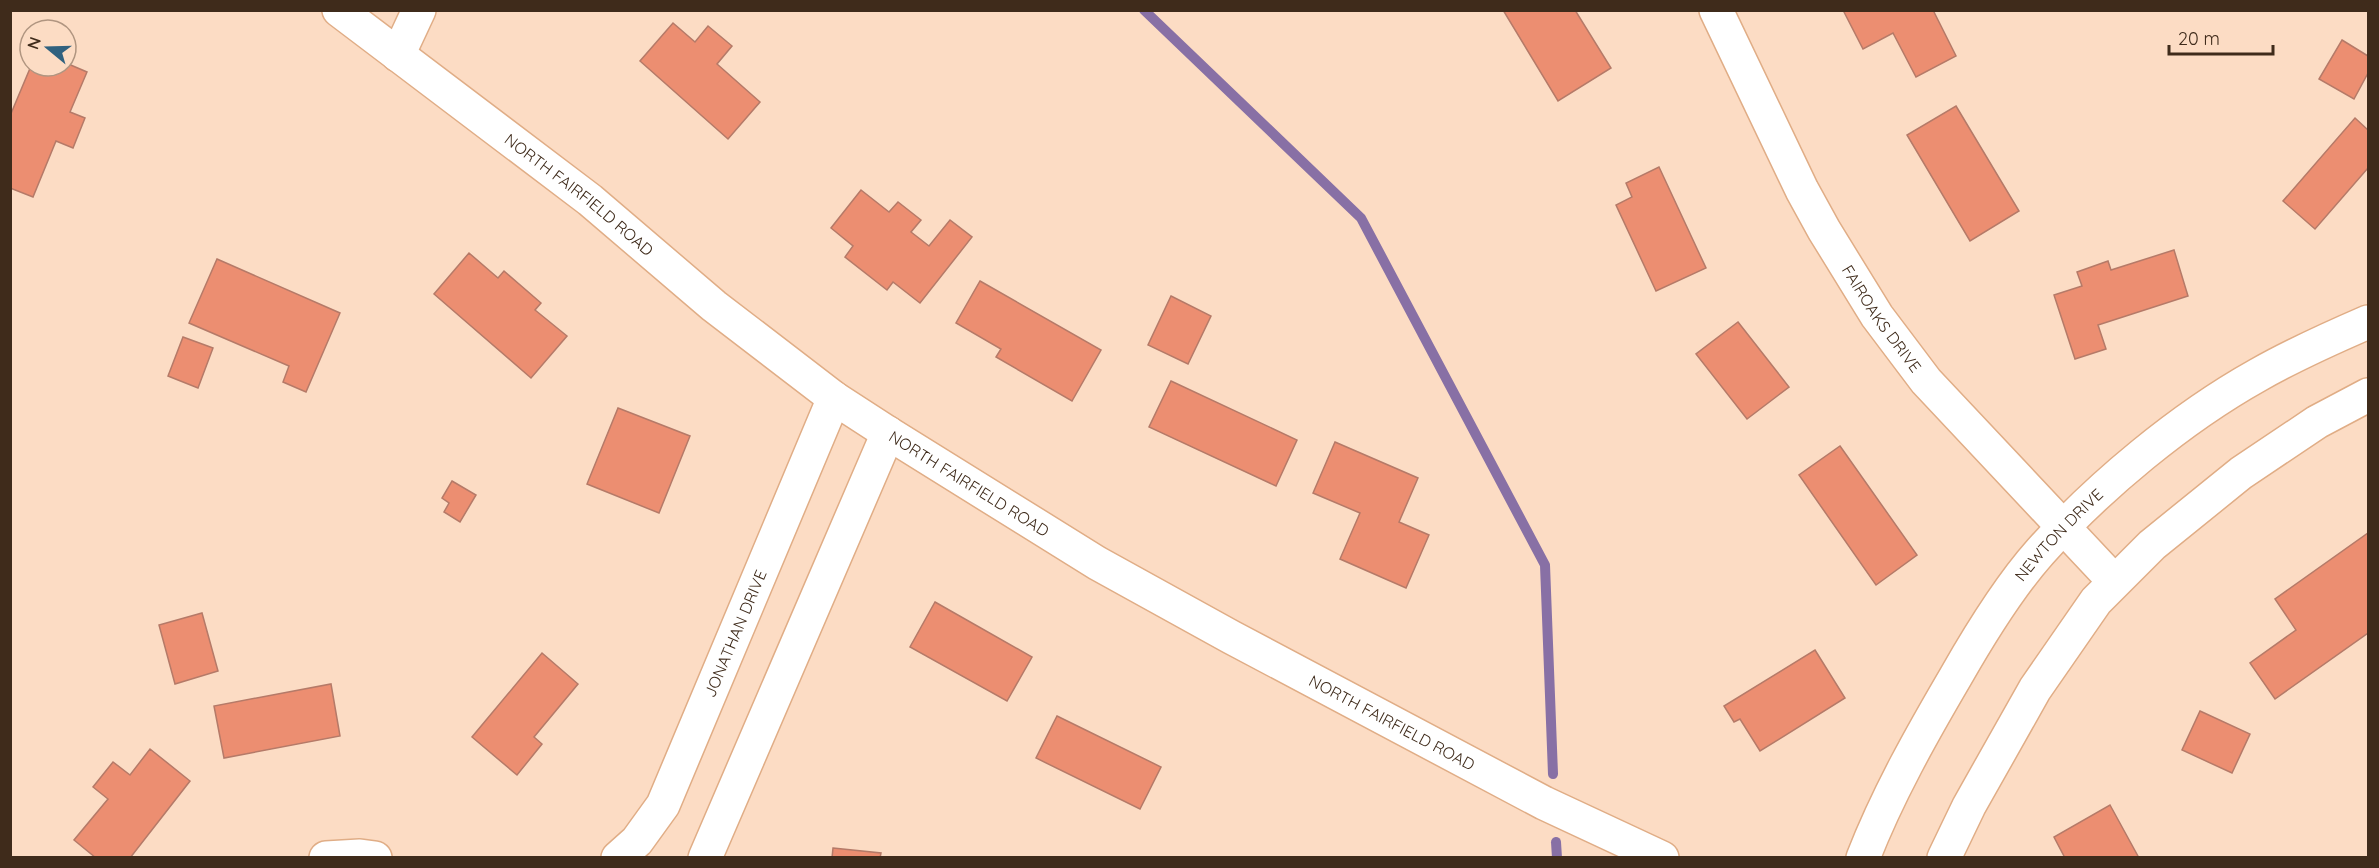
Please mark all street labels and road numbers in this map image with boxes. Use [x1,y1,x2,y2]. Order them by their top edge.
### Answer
street label: NORTH FAIRFIELD ROAD [501,129,658,260]
street label: FAIROAKS DRIVE [1838,261,1926,376]
street label: NORTH FAIRFIELD ROAD [885,426,1053,541]
street label: NEWTON DRIVE [2010,484,2107,585]
street label: JONATHAN DRIVE [699,567,771,700]
street label: NORTH FAIRFIELD ROAD [1306,670,1478,775]

